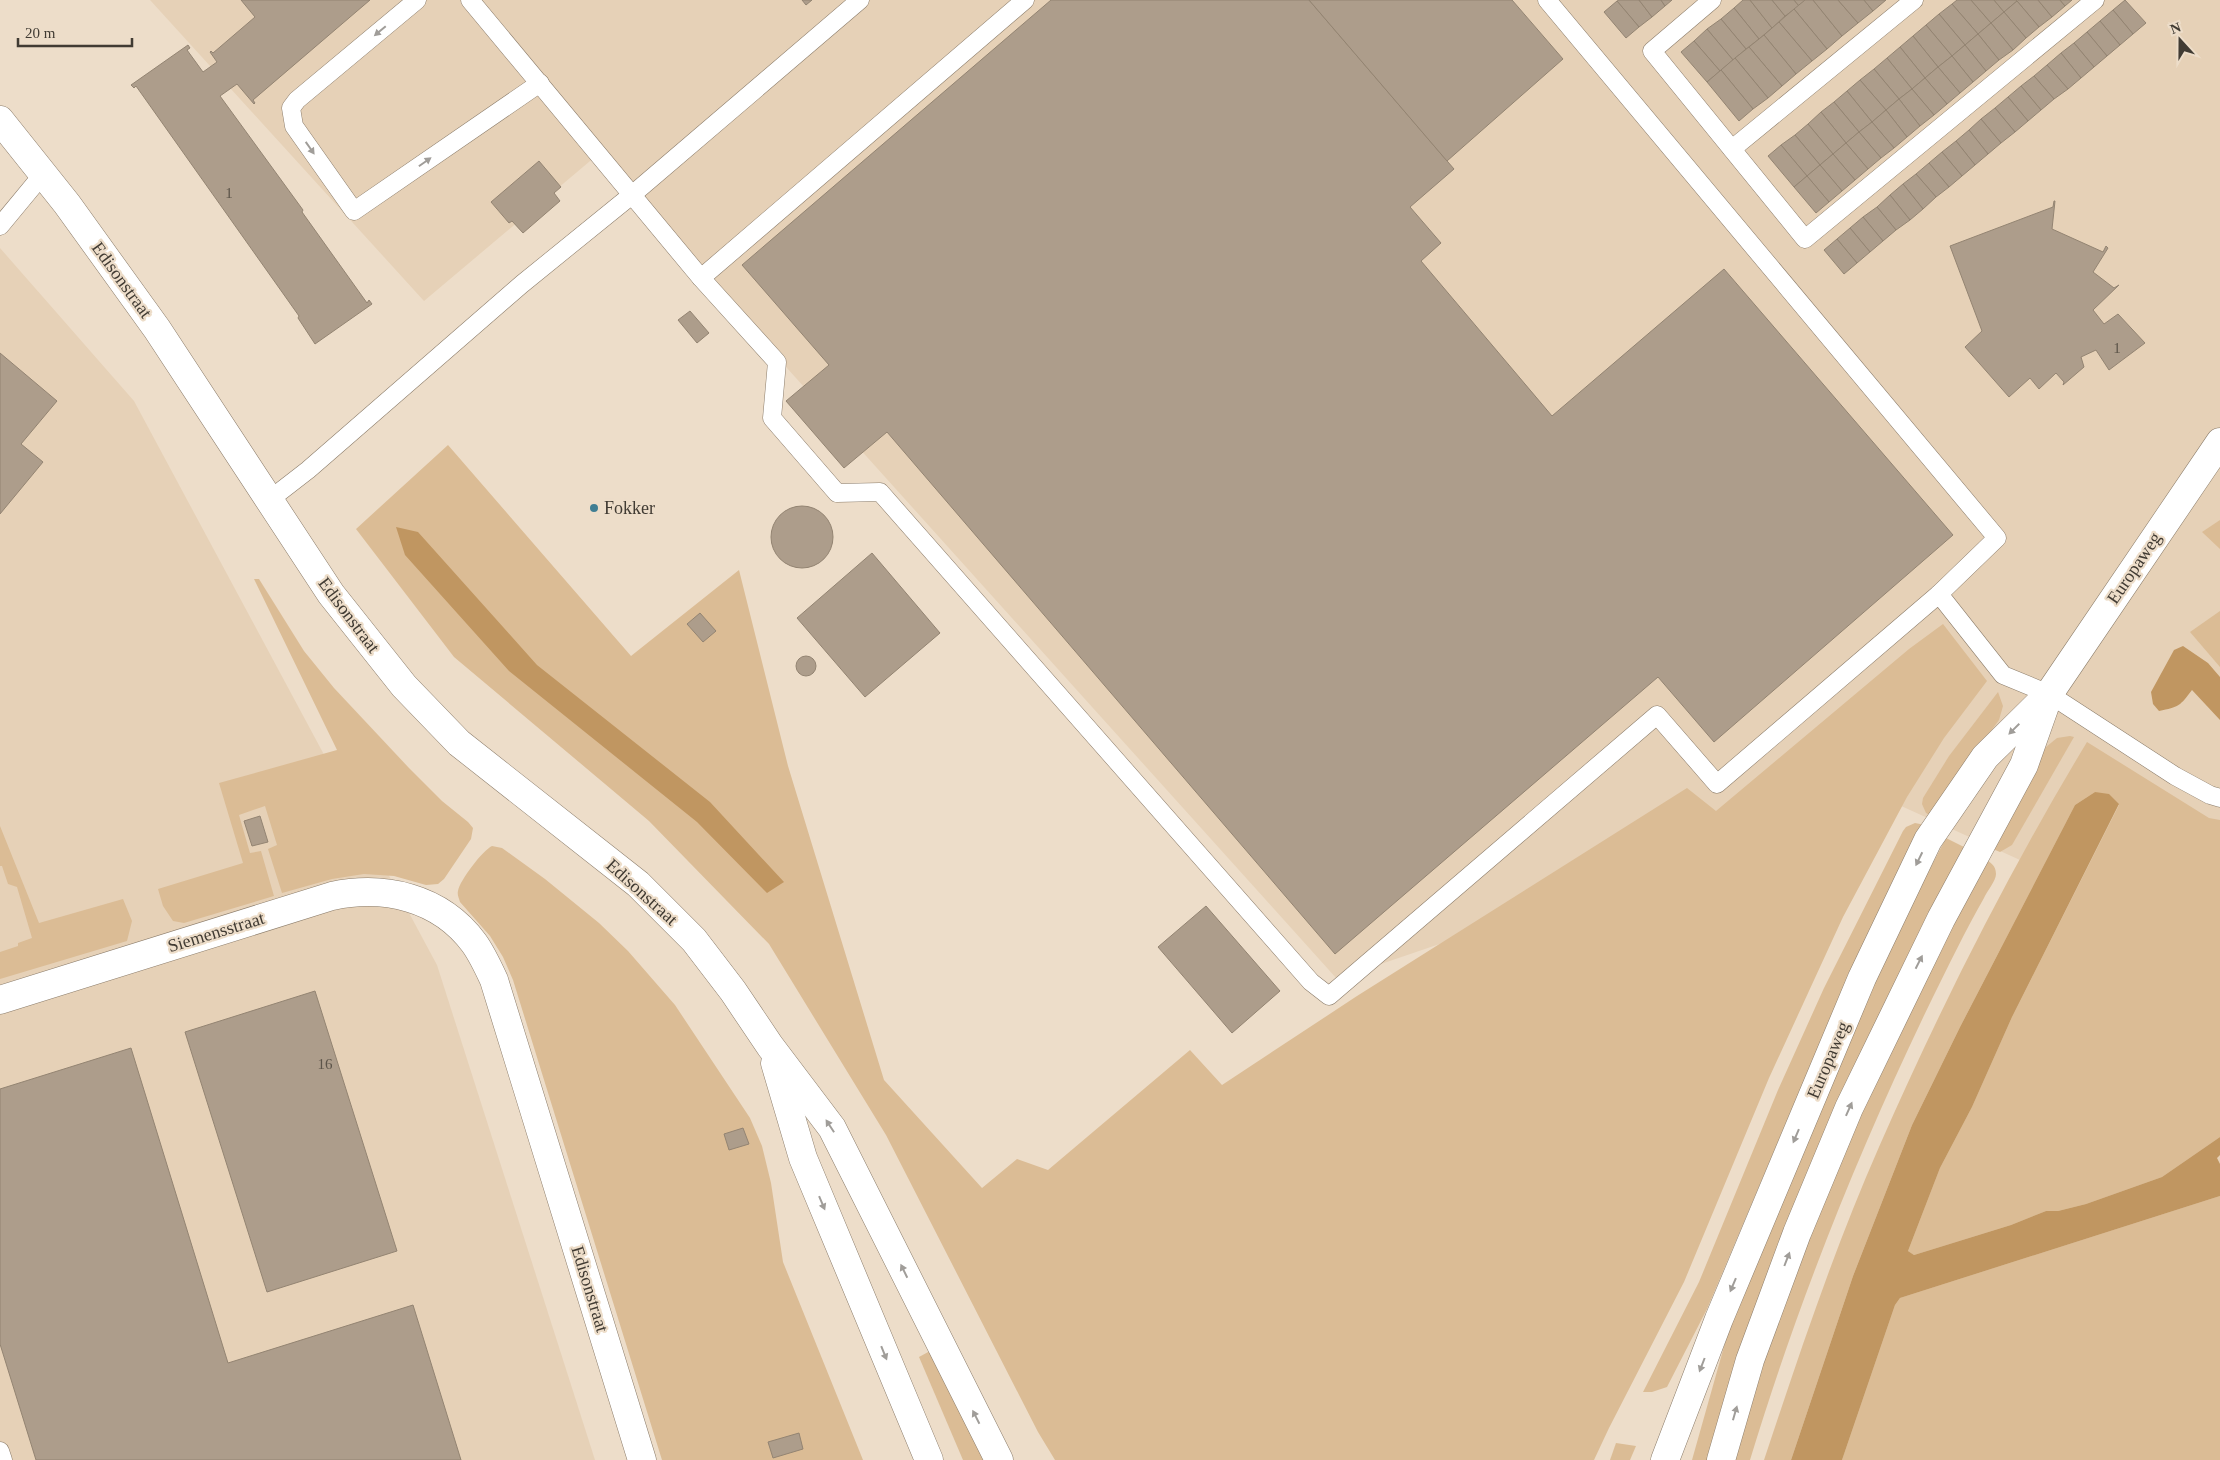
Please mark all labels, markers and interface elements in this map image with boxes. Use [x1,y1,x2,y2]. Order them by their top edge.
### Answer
scale bar [18,15,131,47]
north arrow [2155,15,2205,65]
text: N [2168,20,2183,37]
text: 20 m [25,25,56,41]
one-way arrow [373,26,386,37]
one-way arrow [305,141,315,155]
one-way arrow [418,157,432,167]
house number: 1 [225,185,233,201]
street label: Edisonstraat [88,238,156,322]
house number: 1 [2113,340,2121,356]
place label: Fokker [604,498,655,518]
marker: Fokker [588,502,600,514]
street label: Europaweg [2103,528,2165,608]
street label: Edisonstraat [314,573,384,657]
one-way arrow [2008,722,2020,734]
one-way arrow [1915,852,1923,866]
street label: Edisonstraat [602,855,682,929]
street label: Siemensstraat [165,908,267,956]
one-way arrow [1915,955,1923,970]
street label: Europaweg [1803,1018,1853,1102]
house number: 16 [318,1056,333,1072]
one-way arrow [1845,1102,1853,1116]
one-way arrow [825,1120,835,1133]
one-way arrow [1792,1128,1800,1143]
one-way arrow [819,1196,827,1210]
street label: Edisonstraat [567,1244,613,1334]
one-way arrow [1784,1252,1791,1267]
one-way arrow [899,1264,908,1279]
one-way arrow [1729,1278,1737,1292]
one-way arrow [881,1346,889,1360]
one-way arrow [1698,1357,1705,1372]
one-way arrow [1731,1405,1739,1420]
one-way arrow [972,1409,980,1424]

